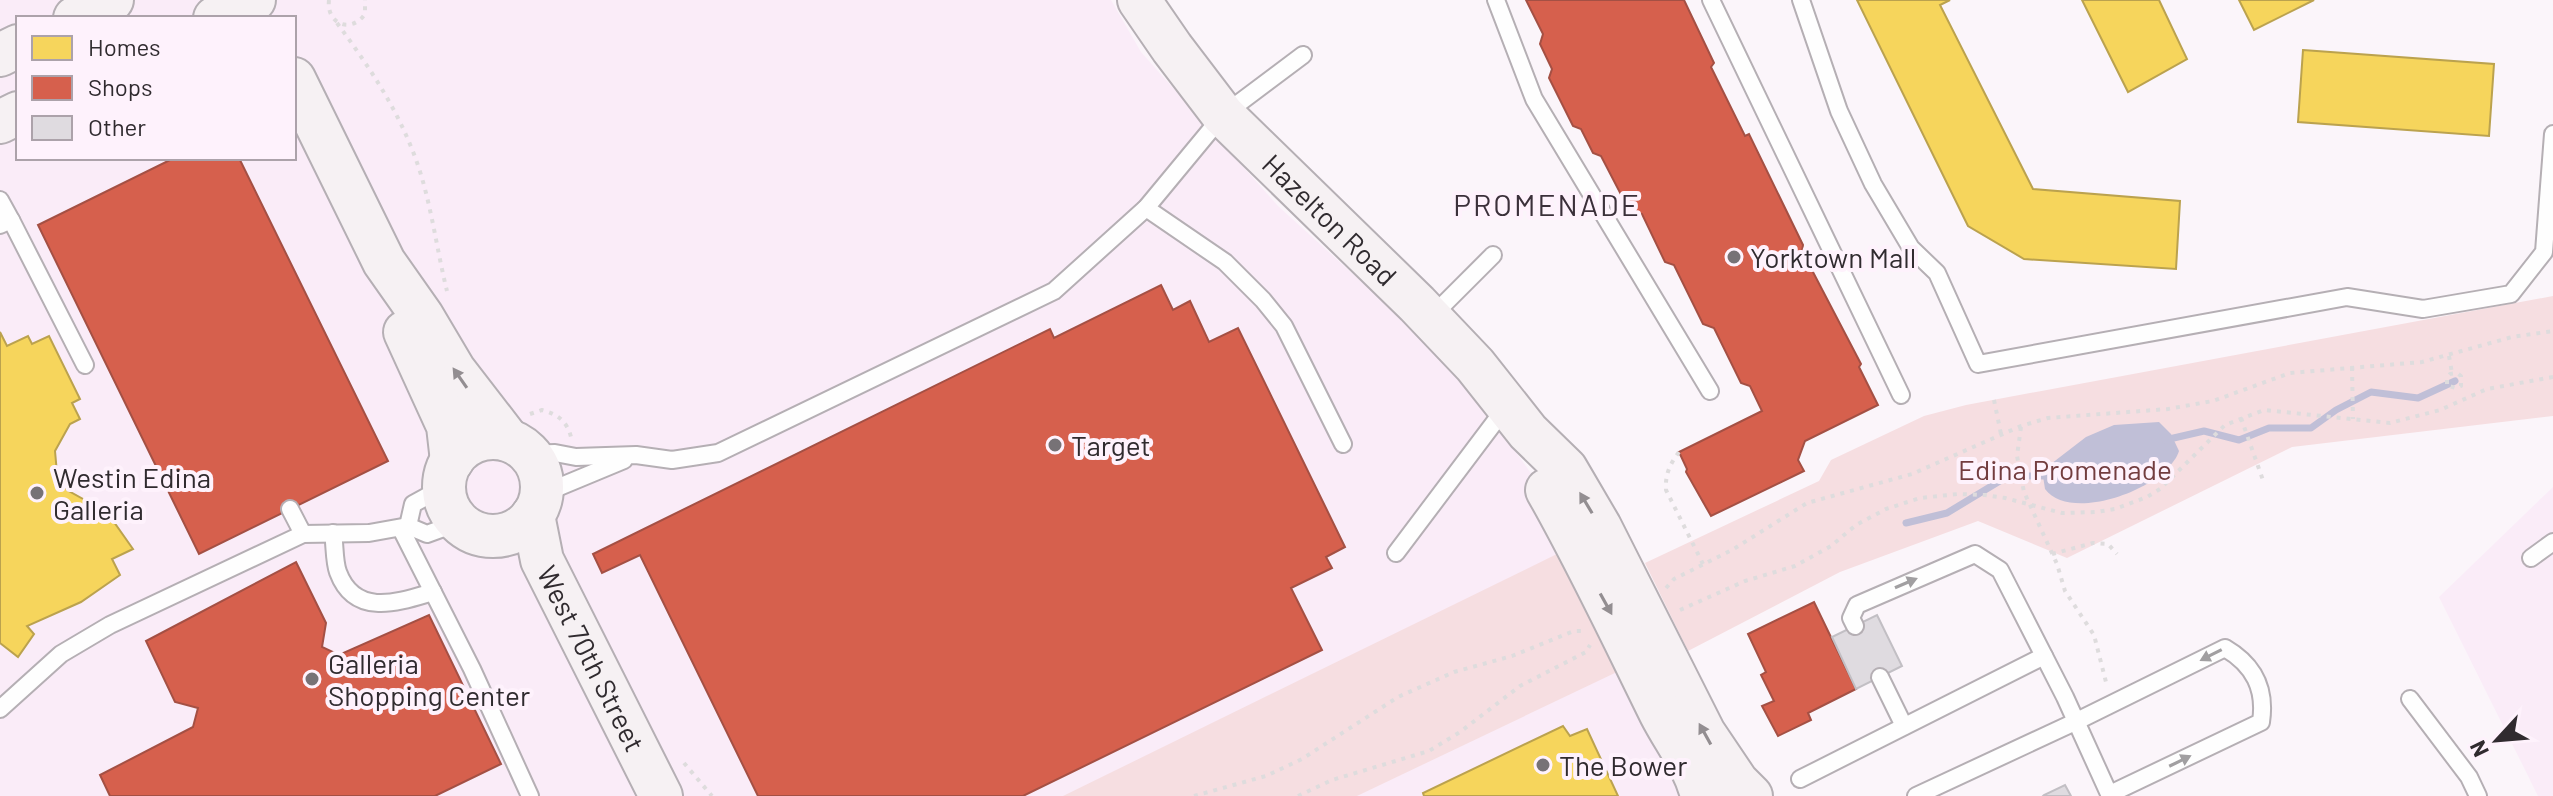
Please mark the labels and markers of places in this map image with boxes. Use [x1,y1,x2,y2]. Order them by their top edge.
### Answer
place label: Yorktown Mall [1750,240,1916,274]
marker: Yorktown Mall [1725,248,1743,266]
place label: Target [1071,428,1151,462]
marker: Target [1046,436,1064,454]
place label: Westin Edina Galleria [53,460,211,526]
marker: Westin Edina Galleria [28,484,46,502]
place label: Galleria Shopping Center [328,646,530,712]
marker: Galleria Shopping Center [303,670,321,688]
place label: The Bower [1559,748,1687,782]
marker: The Bower [1534,756,1552,774]

